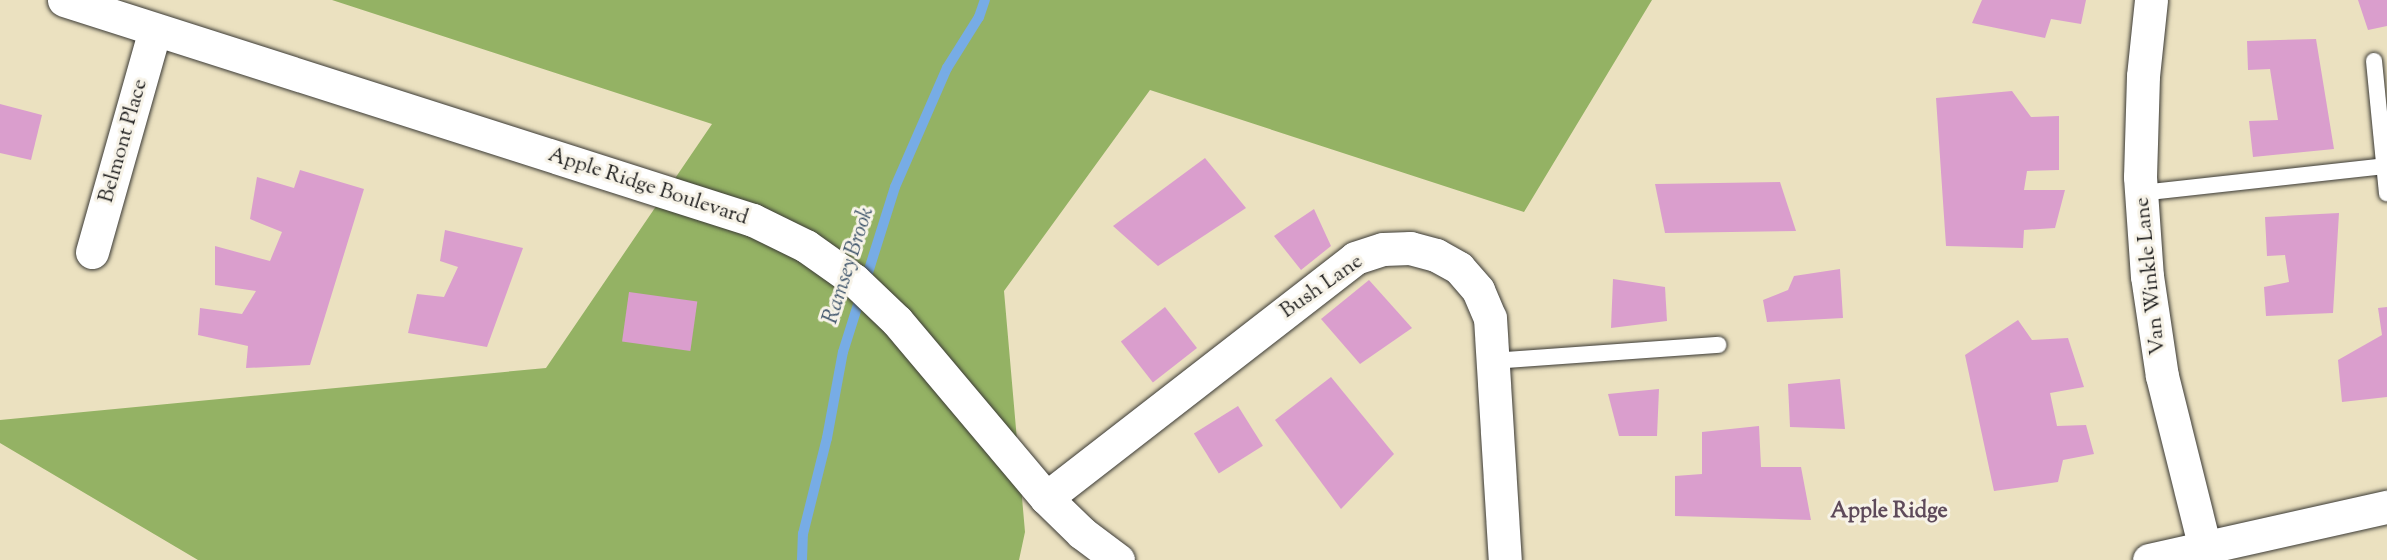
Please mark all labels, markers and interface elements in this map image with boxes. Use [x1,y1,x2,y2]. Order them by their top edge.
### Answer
street label: Belmont Place [94,76,154,206]
street label: Apple Ridge Boulevard [545,143,751,231]
street label: Van Winkle Lane [2130,196,2172,356]
water label: Ramsey Brook [819,204,881,328]
street label: Bush Lane [1276,250,1368,324]
district label: Apple Ridge [1830,500,1948,526]

